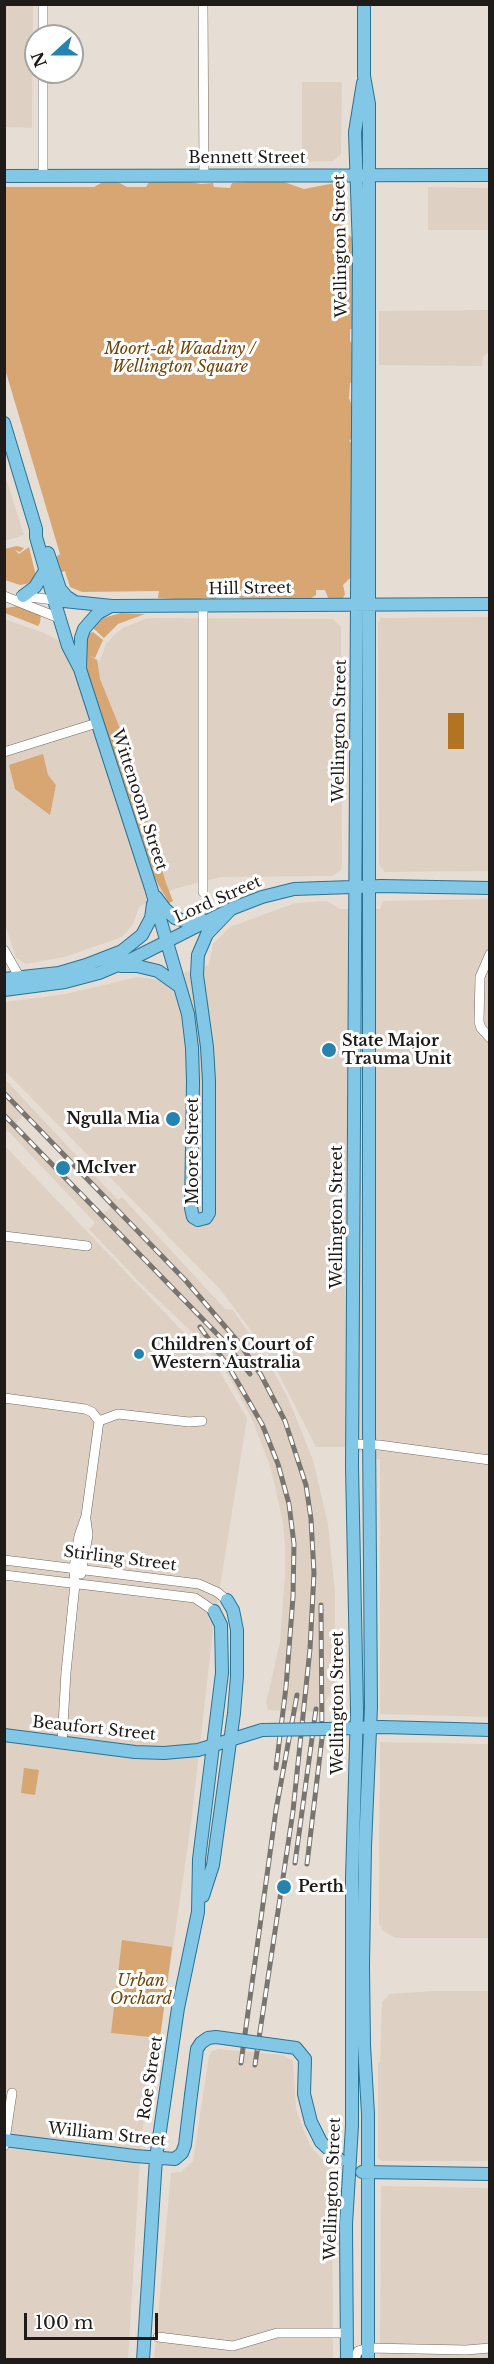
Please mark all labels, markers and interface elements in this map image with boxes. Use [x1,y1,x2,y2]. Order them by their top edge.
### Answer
north arrow [24,24,84,84]
text: N [27,49,51,70]
street label: Bennett Street [188,148,306,168]
street label: Wellington Street [330,174,352,318]
park label: Moort-ak Waadiny / Wellington Square [104,339,256,377]
street label: Hill Street [208,579,292,599]
street label: Wellington Street [329,659,351,803]
street label: Wittenoom Street [107,727,171,873]
street label: Lord Street [172,872,264,928]
place label: State Major Trauma Unit [342,1031,452,1069]
marker: State Major Trauma Unit [320,1041,338,1059]
street label: Moore Street [183,1097,203,1205]
place label: Ngulla Mia [66,1109,160,1129]
marker: Ngulla Mia [164,1110,182,1128]
street label: Wellington Street [327,1145,347,1289]
place label: McIver [76,1158,136,1178]
marker: McIver [54,1159,72,1177]
place label: Children's Court of Western Australia [151,1335,313,1373]
marker: Children's Court of Western Australia [132,1347,146,1361]
street label: Stirling Street [63,1543,177,1575]
street label: Wellington Street [328,1631,348,1775]
street label: Beaufort Street [31,1713,157,1745]
place label: Perth [298,1877,344,1897]
marker: Perth [275,1878,293,1896]
park label: Urban Orchard [110,1971,172,2009]
street label: Roe Street [135,2035,167,2121]
street label: Wellington Street [321,2117,345,2261]
street label: William Street [47,2119,167,2151]
scale bar [27,2301,160,2339]
text: 100 m [35,2312,93,2334]

